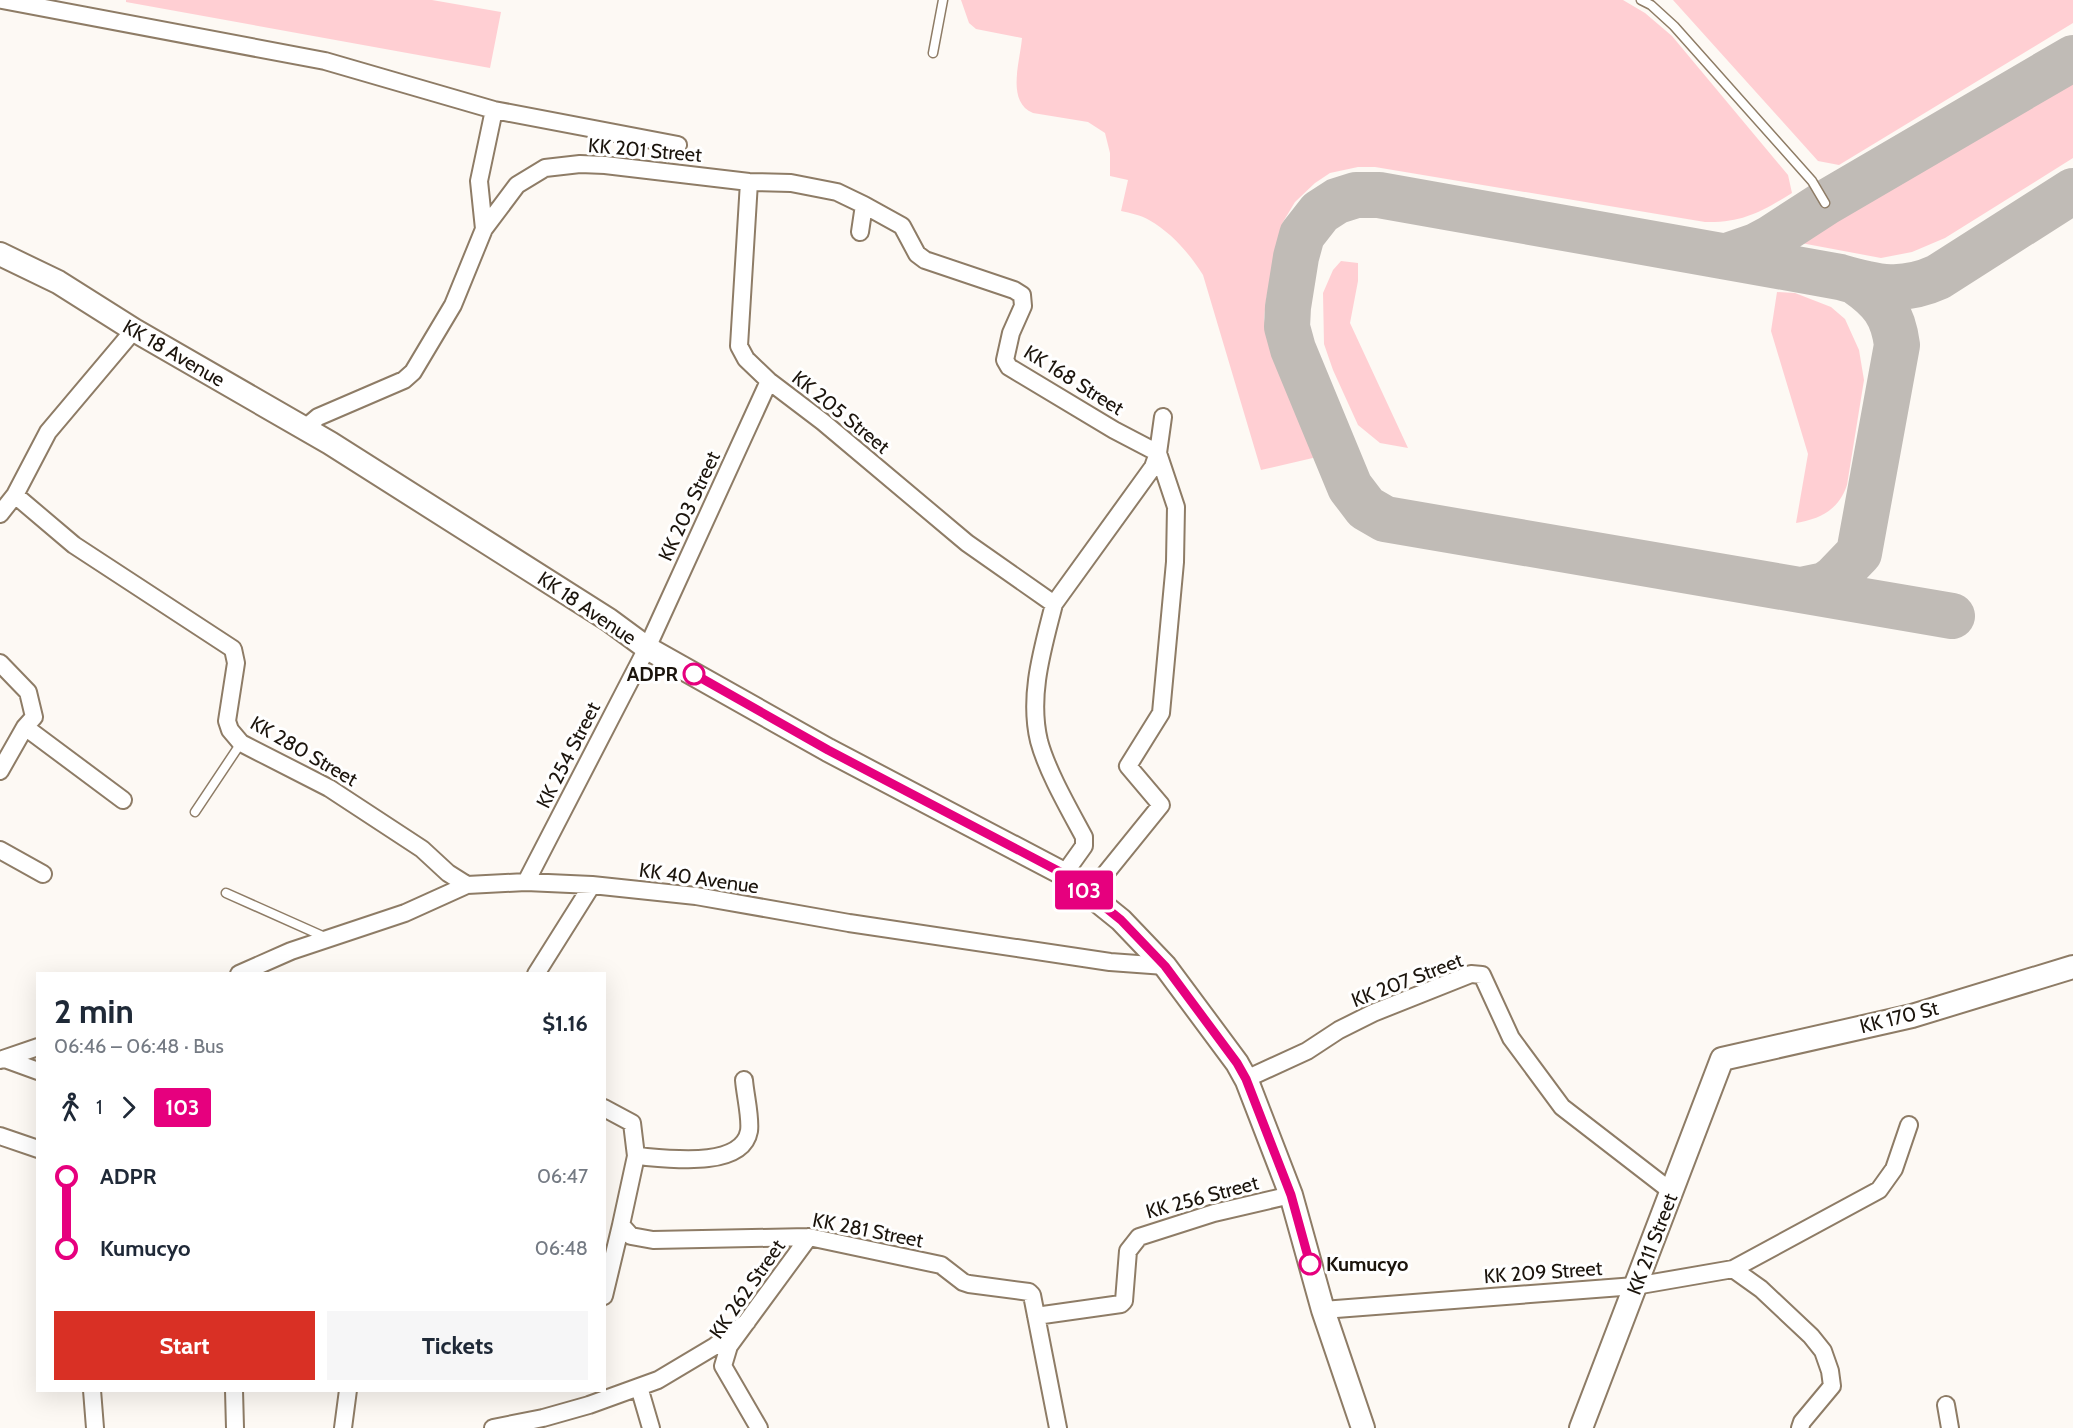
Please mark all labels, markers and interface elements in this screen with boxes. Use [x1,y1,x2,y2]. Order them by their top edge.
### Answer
street label: KK 201 Street [587,133,703,167]
street label: KK 18 Avenue [119,314,229,392]
street label: KK 168 Street [1020,340,1129,420]
street label: KK 205 Street [787,365,895,459]
street label: KK 203 Street [653,447,725,565]
street label: KK 18 Avenue [533,566,641,650]
place label: ADPR [627,662,678,686]
marker: ADPR [683,663,705,685]
street label: KK 254 Street [531,698,605,812]
street label: KK 280 Street [246,711,362,791]
street label: KK 40 Avenue [638,858,760,898]
line badge: 103 [1050,870,1118,910]
text: 103 [1067,878,1101,903]
street label: KK 207 Street [1348,948,1466,1012]
text: 2 min [54,991,134,1031]
street label: KK 170 St [1857,996,1941,1038]
text: $1.16 [542,1010,588,1037]
text: 06:46 – 06:48 · Bus [54,1034,224,1058]
icon: walk [54,1091,87,1124]
icon: forward [112,1091,145,1124]
text: 1 [96,1095,103,1119]
text: 103 [166,1095,199,1120]
text: ADPR [100,1163,156,1190]
text: 06:47 [537,1164,588,1188]
street label: KK 256 Street [1143,1170,1261,1224]
street label: KK 211 Street [1622,1190,1682,1298]
street label: KK 281 Street [811,1208,926,1253]
text: Kumucyo [100,1235,191,1262]
street label: KK 262 Street [704,1235,790,1343]
text: 06:48 [535,1236,588,1260]
place label: Kumucyo [1326,1252,1408,1276]
marker: Kumucyo [1299,1253,1321,1275]
street label: KK 209 Street [1483,1256,1603,1288]
button: Start [54,1311,315,1380]
button: Tickets [327,1311,588,1380]

